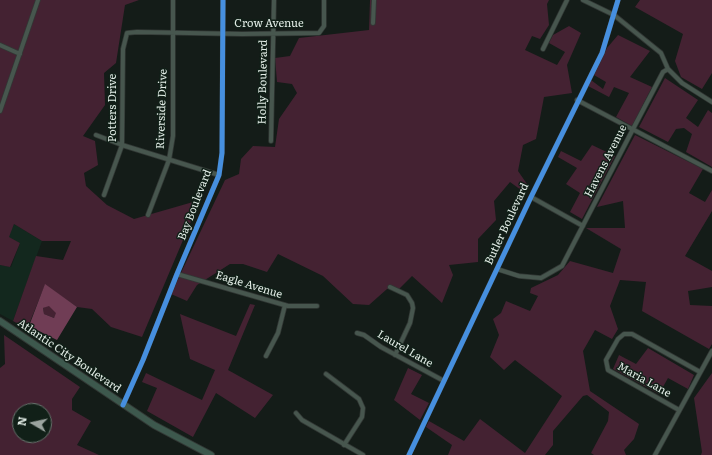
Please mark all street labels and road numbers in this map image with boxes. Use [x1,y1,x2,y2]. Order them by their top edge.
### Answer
street label: Crow Avenue [234,17,304,31]
street label: Holly Boulevard [256,40,270,124]
street label: Riverside Drive [154,69,170,149]
street label: Potters Drive [106,74,120,142]
street label: Havens Avenue [582,123,630,199]
street label: Bay Boulevard [175,168,215,242]
street label: Butler Boulevard [482,181,532,267]
street label: Eagle Avenue [214,269,284,301]
street label: Atlantic City Boulevard [15,316,123,396]
street label: Laurel Lane [375,328,435,370]
street label: Maria Lane [615,360,673,400]

